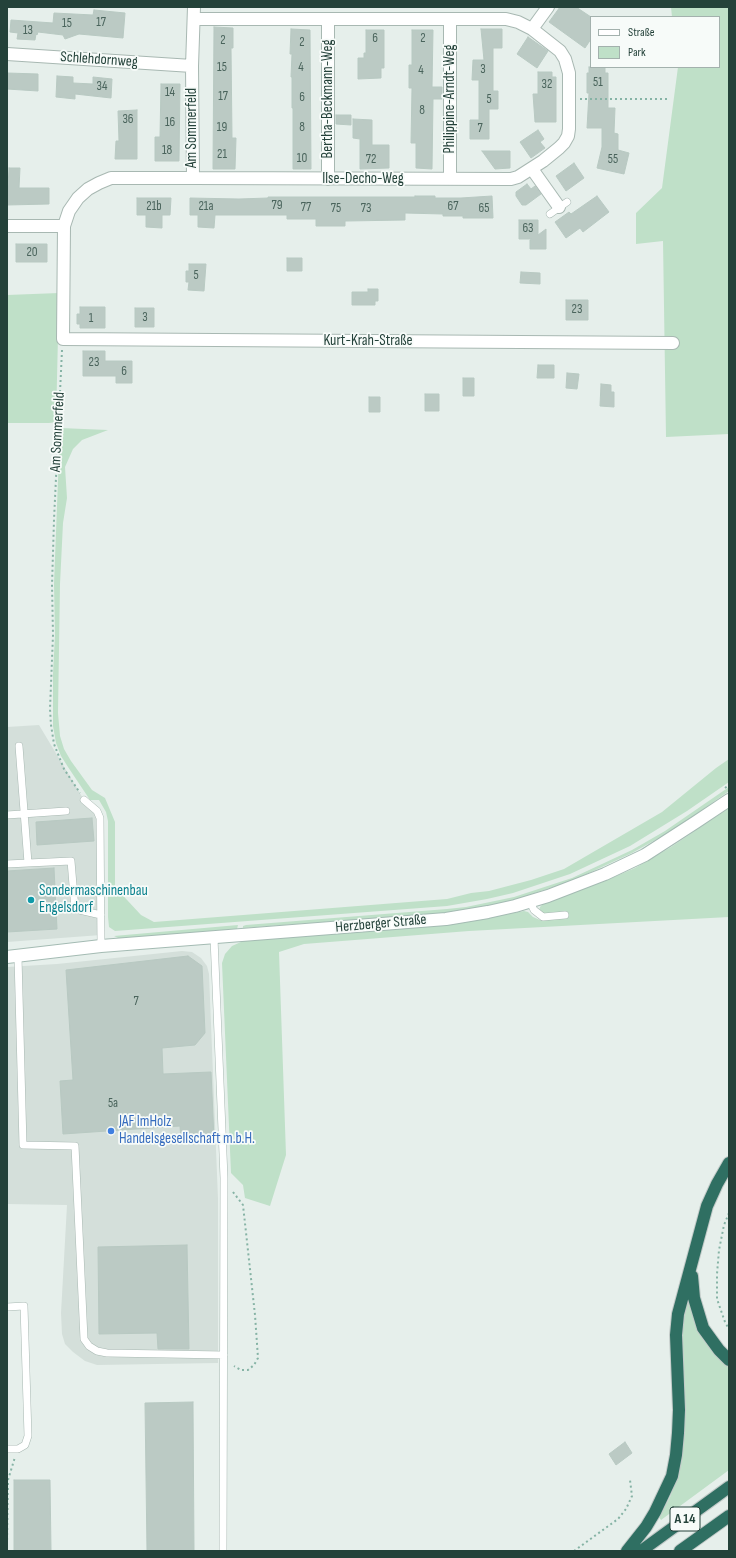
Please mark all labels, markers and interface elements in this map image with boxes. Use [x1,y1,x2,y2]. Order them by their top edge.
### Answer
house number: 17 [96,15,106,31]
house number: 15 [62,16,72,32]
legend [590,16,720,68]
house number: 13 [23,23,33,39]
text: Straße [628,25,655,40]
house number: 6 [372,31,378,47]
house number: 2 [420,31,426,47]
house number: 2 [220,33,226,49]
house number: 2 [299,35,305,51]
street label: Bertha-Beckmann-Weg [319,40,337,158]
street label: Philippine-Arndt-Weg [441,44,459,154]
text: Park [628,45,646,60]
street label: Schlehdornweg [60,48,138,72]
house number: 15 [217,60,227,76]
house number: 4 [298,60,304,76]
house number: 3 [480,62,486,78]
house number: 4 [418,63,424,79]
house number: 51 [593,75,603,91]
house number: 32 [542,77,552,93]
house number: 34 [97,79,107,95]
house number: 14 [165,85,175,101]
street label: Am Sommerfeld [183,88,201,168]
house number: 17 [218,89,228,105]
house number: 6 [299,90,305,106]
house number: 5 [486,92,492,108]
house number: 8 [419,103,425,119]
house number: 36 [122,112,134,128]
house number: 16 [165,115,175,131]
house number: 19 [217,120,227,136]
house number: 8 [299,120,305,136]
house number: 7 [477,121,483,137]
house number: 18 [162,143,172,159]
house number: 21 [217,147,227,163]
house number: 10 [297,151,307,167]
house number: 72 [366,152,376,168]
house number: 55 [608,152,618,168]
street label: Ilse-Decho-Weg [322,170,404,188]
house number: 79 [272,198,282,214]
house number: 21b [146,199,162,215]
house number: 21a [198,199,214,215]
house number: 67 [448,199,458,215]
house number: 77 [301,200,311,216]
house number: 75 [331,201,341,217]
house number: 73 [361,201,371,217]
house number: 65 [479,201,489,217]
house number: 63 [522,221,534,237]
house number: 20 [26,245,38,261]
house number: 5 [193,268,199,284]
house number: 23 [572,302,582,318]
house number: 3 [142,310,148,326]
house number: 1 [89,311,93,327]
street label: Kurt-Krah-Straße [324,332,412,350]
house number: 23 [89,355,99,371]
house number: 6 [121,364,127,380]
street label: Am Sommerfeld [47,391,69,473]
place label: Sondermaschinenbau Engelsdorf [39,882,148,917]
marker: Sondermaschinenbau Engelsdorf [26,895,36,905]
street label: Herzberger Straße [335,911,427,937]
house number: 7 [133,994,139,1010]
house number: 5a [108,1096,118,1112]
place label: JAF ImHolz Handelsgesellschaft m.b.H. [119,1113,255,1148]
marker: JAF ImHolz Handelsgesellschaft m.b.H. [106,1126,116,1136]
road number: A 14 [670,1507,700,1531]

